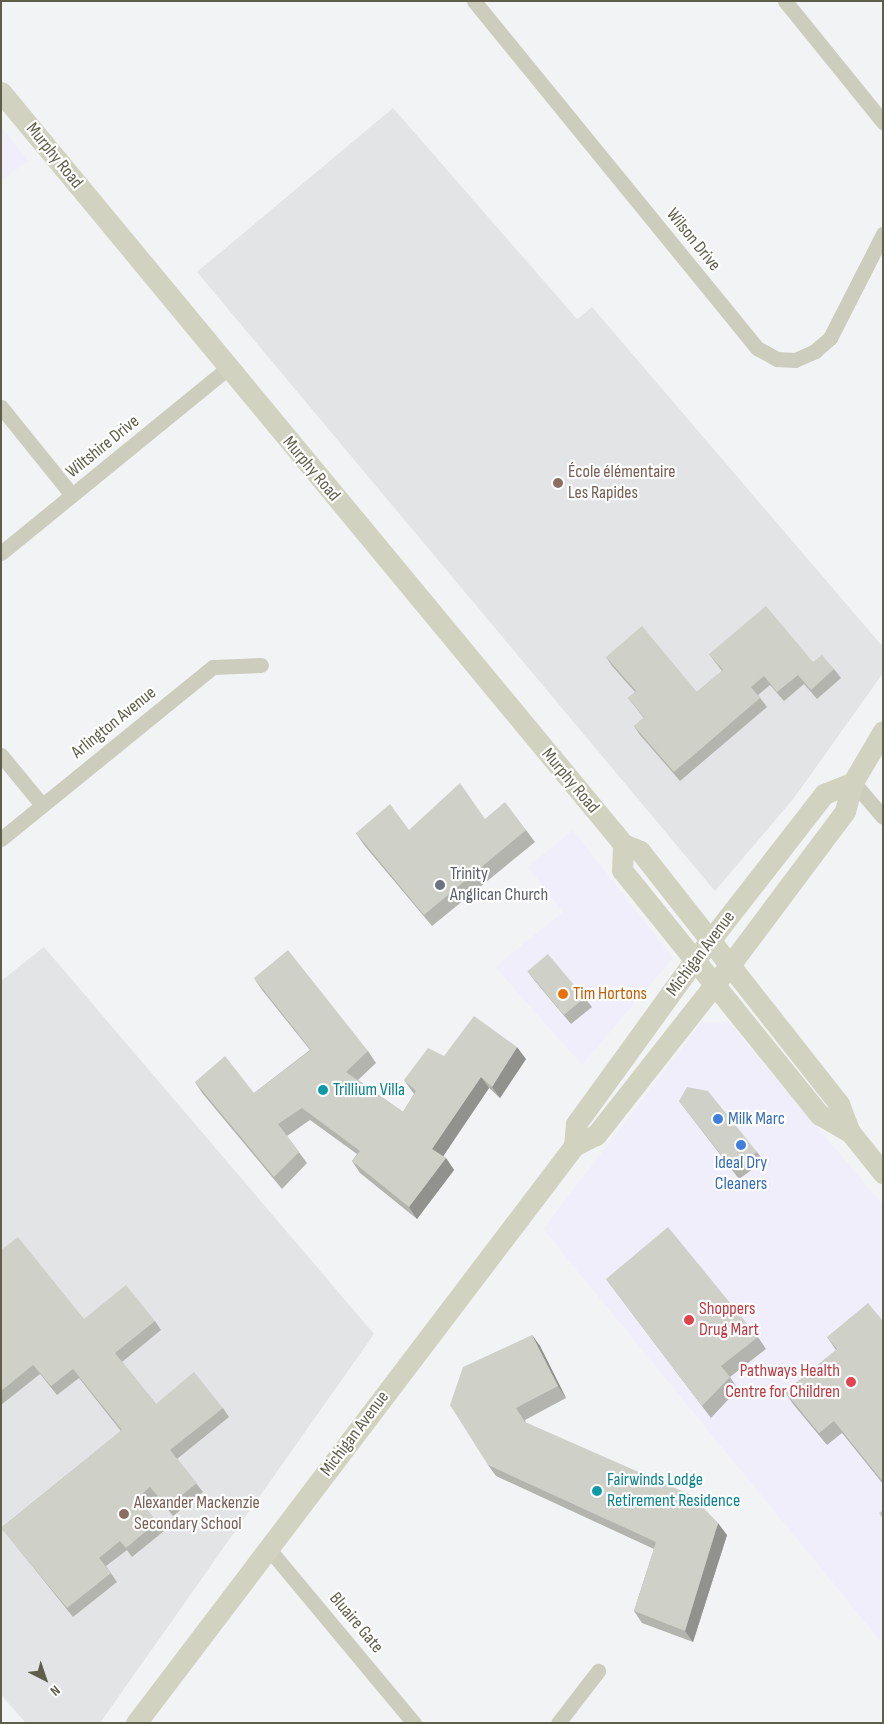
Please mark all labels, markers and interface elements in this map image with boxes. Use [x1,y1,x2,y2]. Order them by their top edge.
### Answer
street label: Murphy Road [21,119,87,193]
street label: Wilson Drive [661,204,725,276]
street label: Wiltshire Drive [62,411,144,483]
street label: Murphy Road [278,432,344,506]
place label: École élémentaire Les Rapides [568,462,676,504]
marker: École élémentaire Les Rapides [552,477,564,489]
street label: Arlington Avenue [67,682,161,764]
street label: Murphy Road [537,744,603,818]
place label: Trinity Anglican Church [450,864,548,906]
marker: Trinity Anglican Church [434,879,446,891]
street label: Michigan Avenue [662,907,740,1001]
place label: Tim Hortons [573,983,647,1005]
marker: Tim Hortons [557,988,569,1000]
place label: Trillium Villa [333,1079,405,1101]
marker: Trillium Villa [317,1084,329,1096]
place label: Milk Marc [728,1108,785,1130]
marker: Milk Marc [712,1113,724,1125]
marker: Ideal Dry Cleaners [735,1139,747,1151]
place label: Ideal Dry Cleaners [715,1153,767,1196]
place label: Shoppers Drug Mart [699,1299,759,1342]
marker: Shoppers Drug Mart [683,1314,695,1326]
place label: Pathways Health Centre for Children [725,1361,840,1404]
marker: Pathways Health Centre for Children [844,1375,858,1389]
street label: Michigan Avenue [316,1387,394,1481]
place label: Fairwinds Lodge Retirement Residence [607,1470,740,1512]
marker: Fairwinds Lodge Retirement Residence [591,1485,603,1497]
place label: Alexander Mackenzie Secondary School [134,1493,260,1536]
marker: Alexander Mackenzie Secondary School [118,1508,130,1520]
street label: Bluaire Gate [324,1588,388,1658]
north arrow [20,1654,70,1704]
text: N [47,1682,64,1700]

